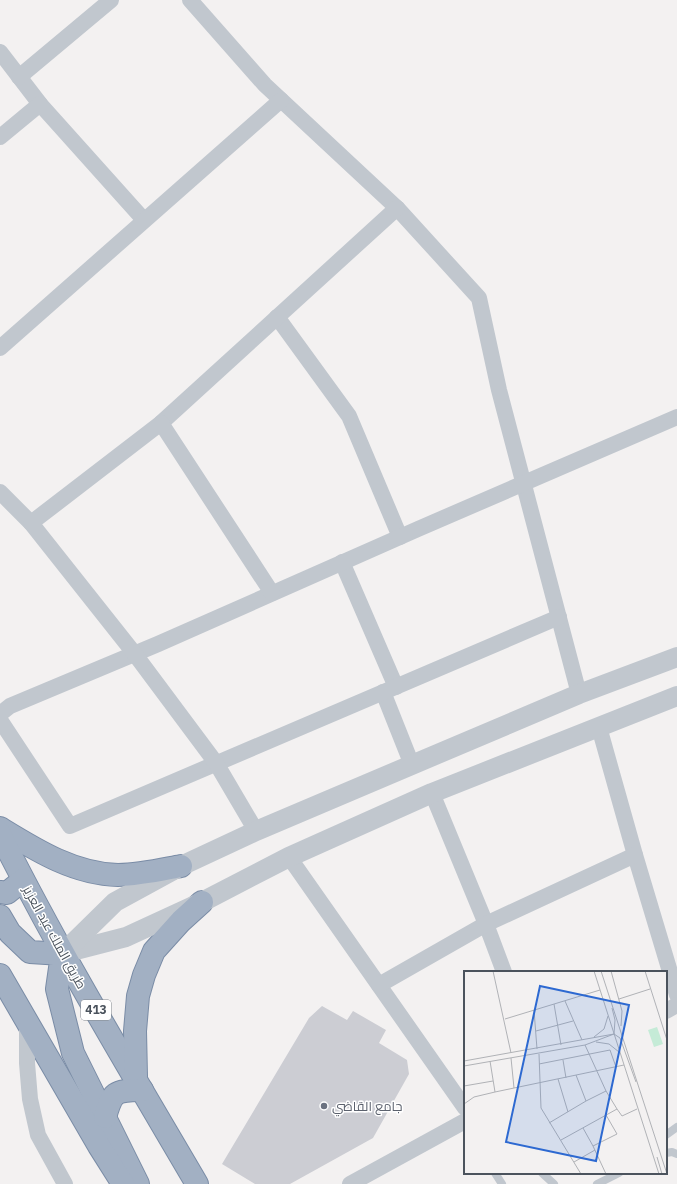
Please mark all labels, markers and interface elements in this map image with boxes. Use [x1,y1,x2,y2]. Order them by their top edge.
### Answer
street label: طريق الملك عبد العزيز [19,882,90,992]
inset map [464,971,667,1174]
road number: 413 [81,1000,111,1020]
place label: جامع القاضي [332,1098,403,1117]
marker: جامع القاضي [319,1101,329,1111]

